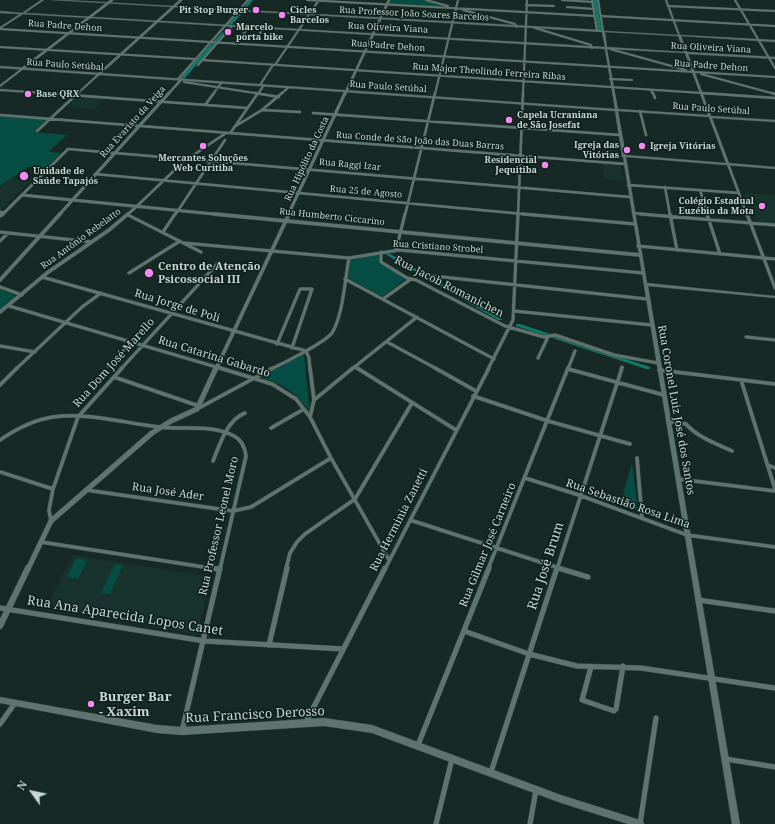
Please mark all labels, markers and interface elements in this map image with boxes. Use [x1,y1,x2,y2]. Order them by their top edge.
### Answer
place label: Pit Stop Burger [179,5,248,15]
marker: Pit Stop Burger [251,5,261,15]
place label: Cicles Barcelos [290,5,329,26]
street label: Rua Professor João Soares Barcelos [339,5,489,23]
marker: Cicles Barcelos [277,10,287,20]
street label: Rua Padre Dehon [27,18,103,34]
street label: Rua Oliveira Viana [347,20,429,36]
place label: Marcelo porta bike [236,22,283,43]
marker: Marcelo porta bike [223,27,233,37]
street label: Rua Padre Dehon [350,38,426,54]
street label: Rua Oliveira Viana [670,40,752,56]
street label: Rua Paulo Setúbal [26,57,104,73]
street label: Rua Padre Dehon [673,58,749,74]
street label: Rua Major Theolindo Ferreira Ribas [412,61,566,83]
street label: Rua Paulo Setúbal [349,79,427,95]
street label: Rua Evaristo da Veiga [98,84,168,160]
marker: Base QRX [23,89,33,99]
place label: Base QRX [36,89,79,99]
street label: Rua Paulo Setúbal [672,101,750,117]
place label: Capela Ucraniana de São Josefat [517,110,598,131]
street label: Rua Hipólito da Costa [283,115,331,203]
marker: Capela Ucraniana de São Josefat [504,115,514,125]
street label: Rua Conde de São João das Duas Barras [336,130,504,152]
place label: Igreja das Vitórias [574,140,619,161]
marker: Mercantes Soluções Web Curitiba [198,141,208,151]
marker: Igreja Vitórias [637,141,647,151]
place label: Igreja Vitórias [650,141,716,151]
marker: Igreja das Vitórias [622,145,632,155]
place label: Mercantes Soluções Web Curitiba [158,153,248,174]
place label: Residencial Jequitiba [484,155,537,176]
street label: Rua Raggi Izar [319,157,381,173]
marker: Residencial Jequitiba [540,160,550,170]
place label: Unidade de Saúde Tapajós [33,166,98,187]
marker: Unidade de Saúde Tapajós [18,170,30,182]
street label: Rua 25 de Agosto [329,183,403,201]
place label: Colégio Estadual Euzébio da Mota [678,196,754,217]
marker: Colégio Estadual Euzébio da Mota [757,201,767,211]
street label: Rua Antônio Rebelatto [39,206,123,272]
street label: Rua Humberto Ciccarino [279,206,385,228]
street label: Rua Cristiano Strobel [392,238,484,256]
street label: Rua Jacob Romanichen [392,254,506,320]
place label: Centro de Atenção Psicossocial III [158,260,261,286]
marker: Centro de Atenção Psicossocial III [143,267,155,279]
street label: Rua Jorge de Poli [133,287,221,325]
street label: Rua Dom José Marello [70,316,158,410]
street label: Rua Coronel Luiz José dos Santos [655,324,697,496]
street label: Rua Catarina Gabardo [156,334,272,380]
street label: Rua Professor Leonel Moro [197,455,241,597]
street label: Rua Herminia Zanetti [367,466,431,574]
street label: Rua Sebastião Rosa Lima [564,477,692,531]
street label: Rua José Ader [131,480,205,504]
street label: Rua Gilmar José Carneiro [457,481,519,609]
street label: Rua José Brum [525,520,567,612]
street label: Rua Ana Aparecida Lopos Canet [26,593,224,639]
place label: Burger Bar - Xaxim [99,689,171,720]
marker: Burger Bar - Xaxim [86,699,96,709]
street label: Rua Francisco Derosso [185,704,325,726]
north arrow [12,772,52,812]
text: N [13,777,30,793]

